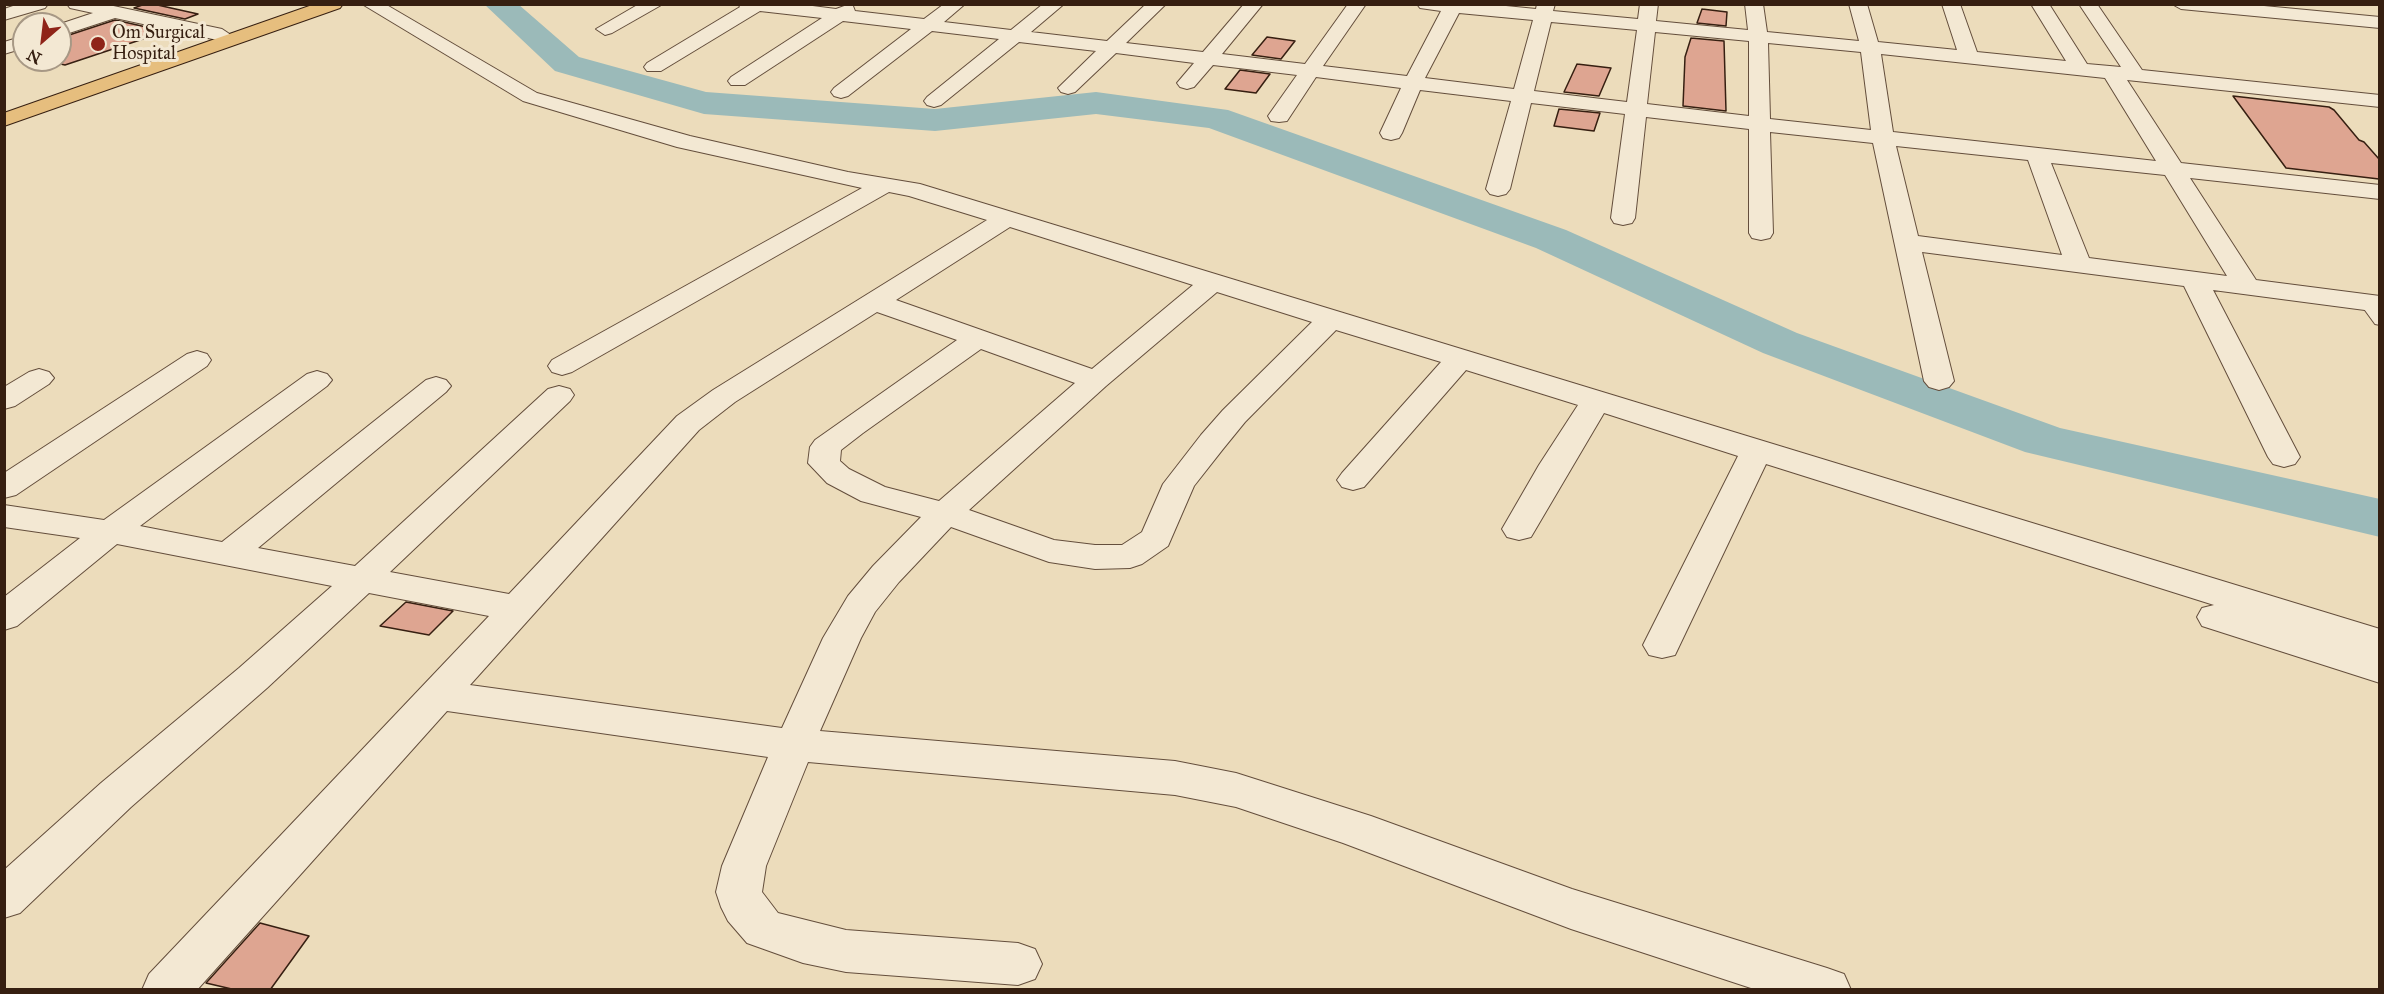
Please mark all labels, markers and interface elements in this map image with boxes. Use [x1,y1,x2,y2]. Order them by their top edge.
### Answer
north arrow [12,12,72,72]
place label: Om Surgical Hospital [112,23,205,66]
marker: Om Surgical Hospital [89,35,107,53]
text: N [24,45,45,68]

